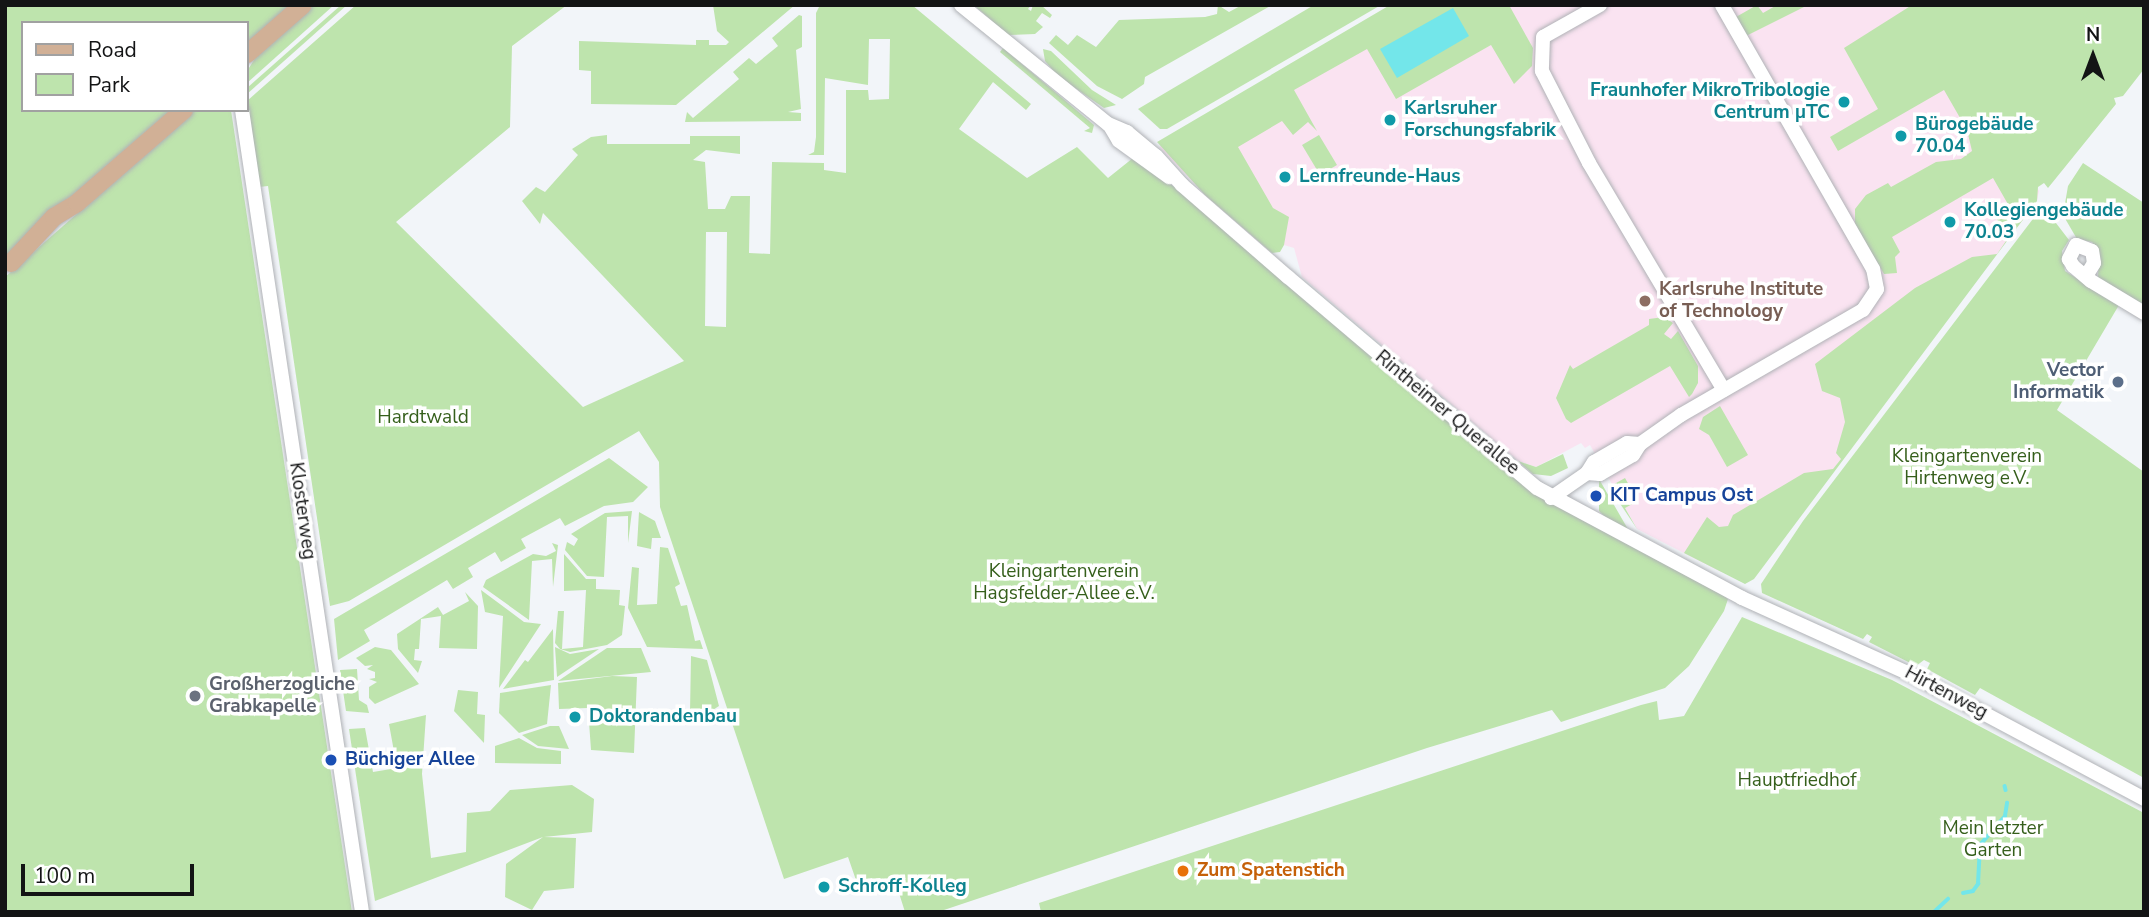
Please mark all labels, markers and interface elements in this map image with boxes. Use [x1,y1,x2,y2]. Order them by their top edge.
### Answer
legend [21,21,248,112]
north arrow [2058,21,2128,91]
text: N [2086,22,2100,48]
text: Road [88,36,137,64]
text: Park [88,71,130,99]
place label: Fraunhofer MikroTribologie Centrum µTC [1590,80,1830,124]
marker: Fraunhofer MikroTribologie Centrum µTC [1836,94,1852,110]
place label: Karlsruher Forschungsfabrik [1404,98,1556,142]
marker: Karlsruher Forschungsfabrik [1382,112,1398,128]
place label: Bürogebäude 70.04 [1915,114,2034,158]
marker: Bürogebäude 70.04 [1893,128,1909,144]
place label: Lernfreunde-Haus [1299,166,1461,188]
marker: Lernfreunde-Haus [1277,169,1293,185]
place label: Kollegiengebäude 70.03 [1964,200,2124,244]
marker: Kollegiengebäude 70.03 [1942,214,1958,230]
place label: Karlsruhe Institute of Technology [1659,279,1823,323]
marker: Karlsruhe Institute of Technology [1637,293,1653,309]
street label: Rintheimer Querallee [1370,346,1524,480]
place label: Vector Informatik [2013,360,2104,404]
marker: Vector Informatik [2110,374,2126,390]
park label: Hardtwald [377,407,469,429]
park label: Kleingartenverein Hirtenweg e.V. [1892,446,2042,490]
street label: Klosterweg [284,461,320,561]
place label: KIT Campus Ost [1610,485,1753,507]
marker: KIT Campus Ost [1588,488,1604,504]
park label: Kleingartenverein Hagsfelder-Allee e.V. [973,561,1155,605]
street label: Hirtenweg [1901,662,1991,724]
place label: Großherzogliche Grabkapelle [209,674,355,718]
marker: Großherzogliche Grabkapelle [187,688,203,704]
place label: Doktorandenbau [589,706,737,728]
marker: Doktorandenbau [567,709,583,725]
place label: Büchiger Allee [345,749,475,771]
marker: Büchiger Allee [323,752,339,768]
park label: Hauptfriedhof [1737,770,1857,792]
park label: Mein letzter Garten [1943,818,2043,862]
scale bar [24,850,198,894]
place label: Zum Spatenstich [1197,860,1345,882]
text: 100 m [34,862,95,890]
marker: Zum Spatenstich [1175,863,1191,879]
place label: Schroff-Kolleg [838,876,967,898]
marker: Schroff-Kolleg [816,879,832,895]

